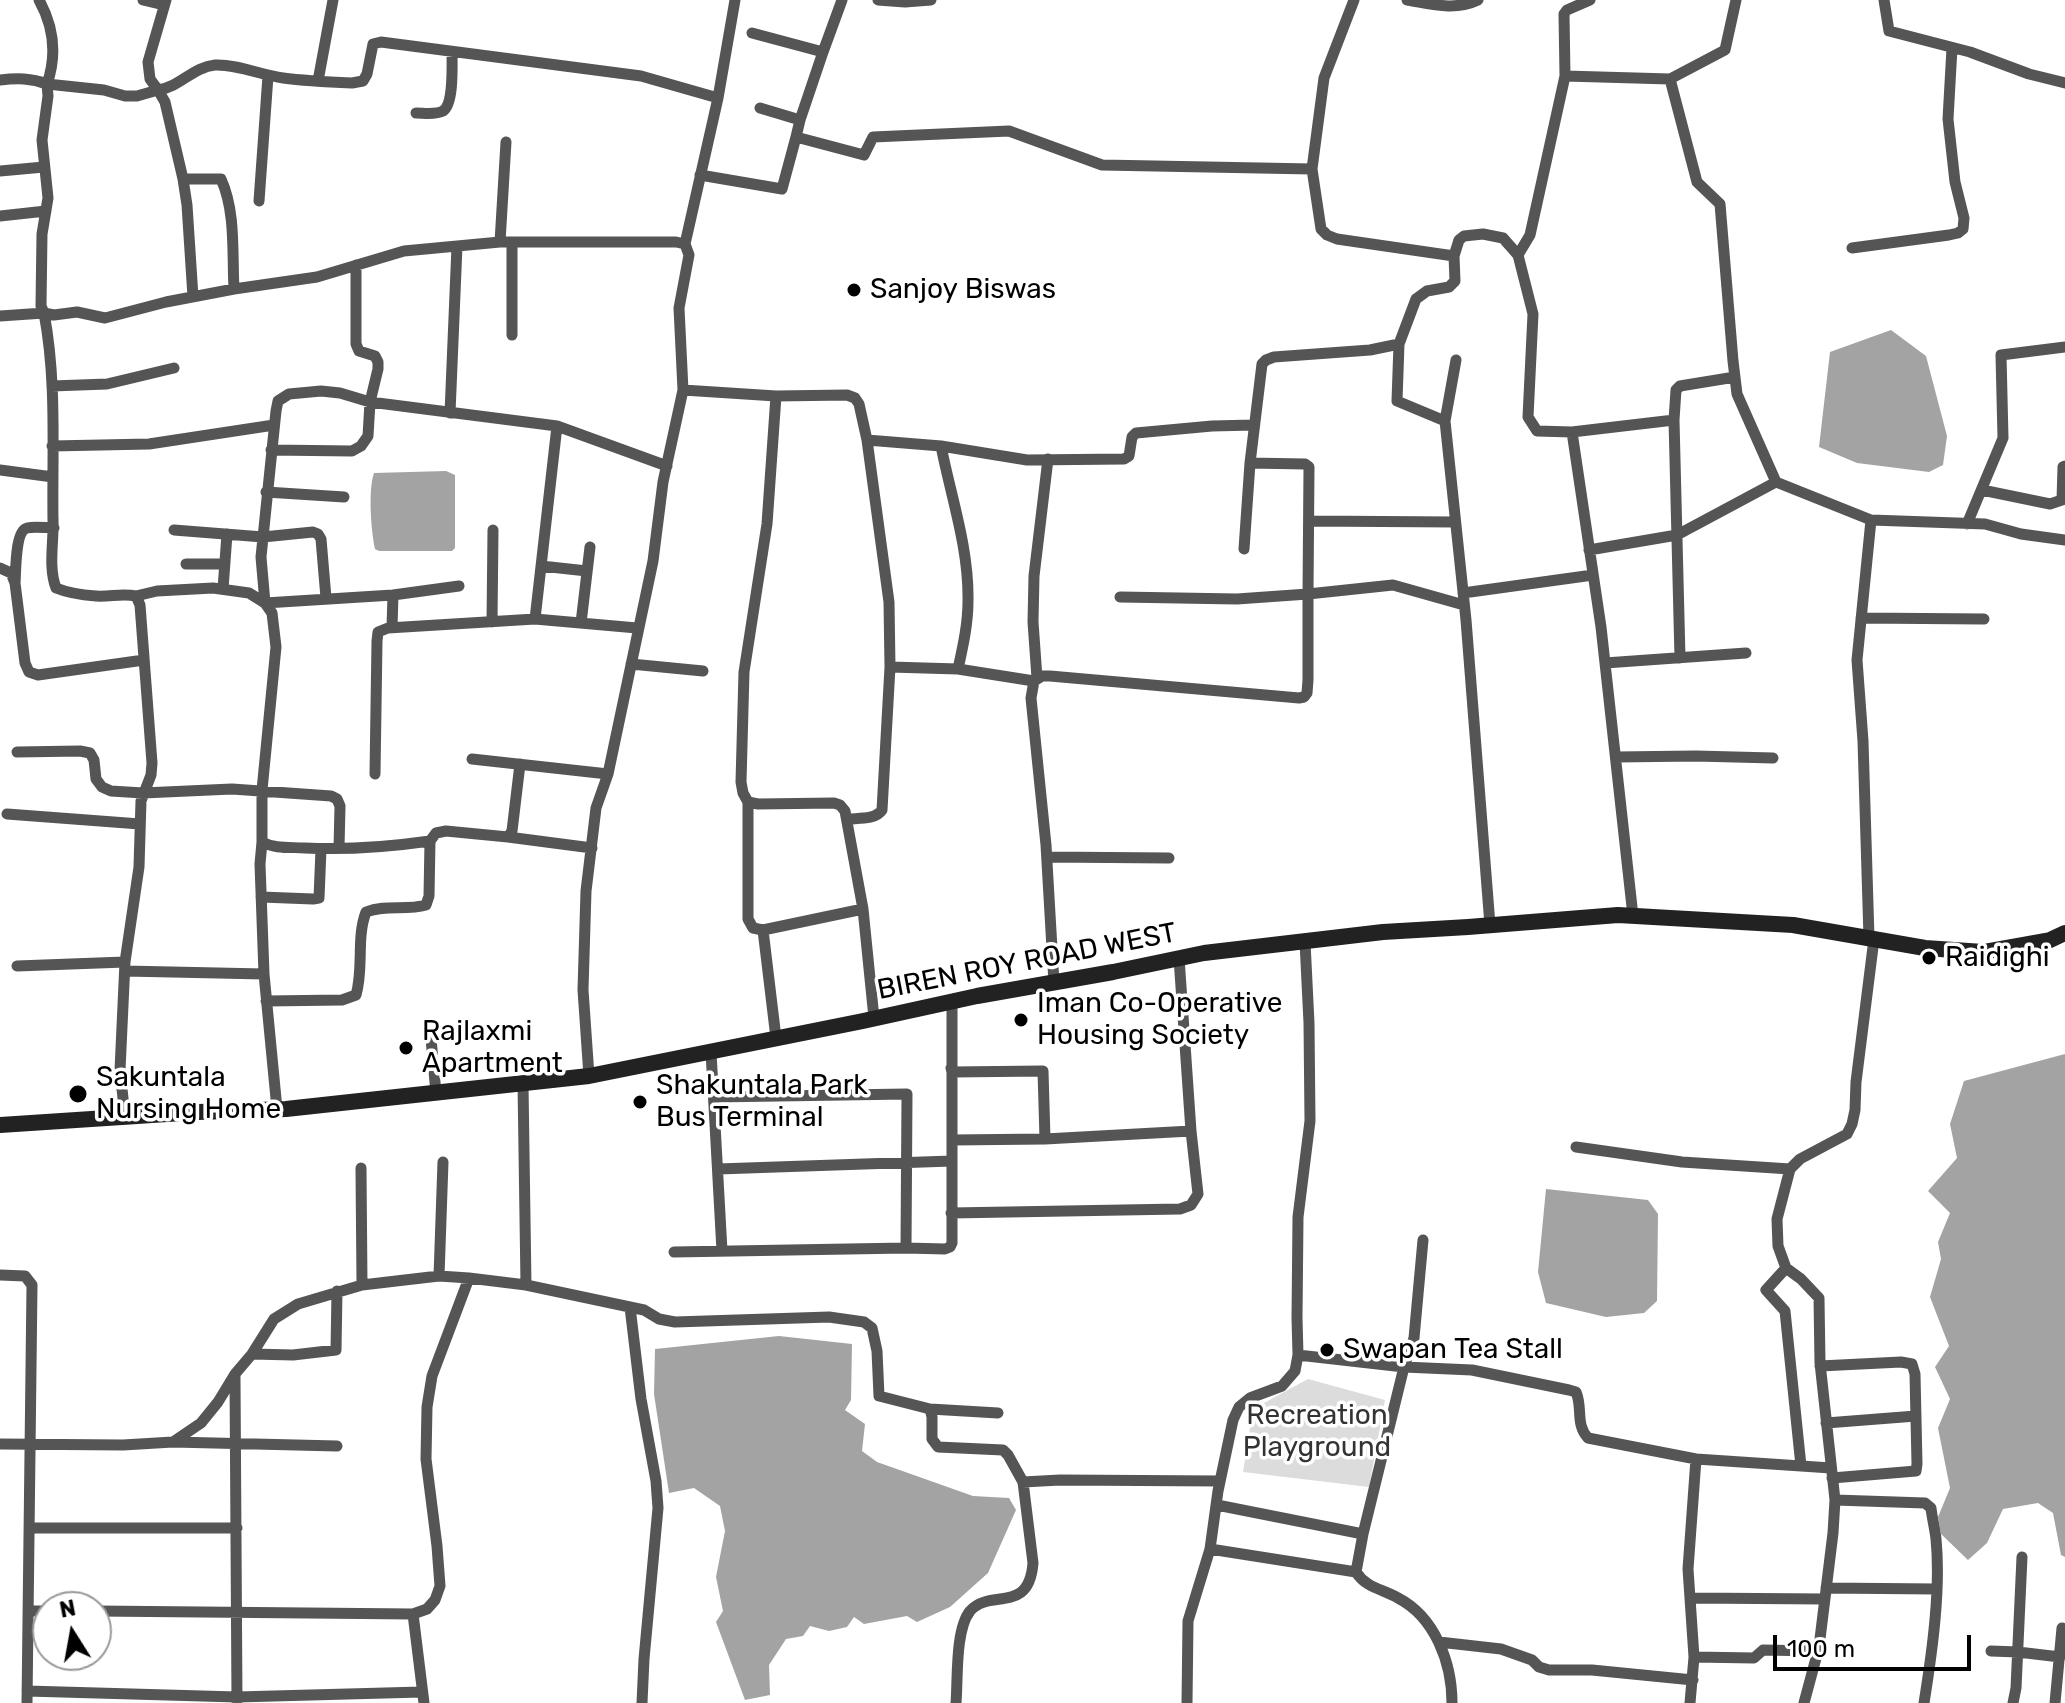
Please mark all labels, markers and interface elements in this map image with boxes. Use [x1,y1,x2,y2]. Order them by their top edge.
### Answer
place label: Sanjoy Biswas [870,273,1056,307]
marker: Sanjoy Biswas [845,281,863,299]
street label: BIREN ROY ROAD WEST [875,917,1179,1007]
place label: Raidighi [1945,941,2050,975]
marker: Raidighi [1920,949,1938,967]
place label: Iman Co-Operative Housing Society [1037,987,1283,1053]
marker: Iman Co-Operative Housing Society [1012,1011,1030,1029]
place label: Rajlaxmi Apartment [422,1015,563,1081]
marker: Rajlaxmi Apartment [397,1039,415,1057]
place label: Sakuntala Nursing Home [96,1061,281,1127]
place label: Shakuntala Park Bus Terminal [656,1069,868,1135]
marker: Sakuntala Nursing Home [67,1083,89,1105]
marker: Shakuntala Park Bus Terminal [631,1093,649,1111]
place label: Swapan Tea Stall [1343,1333,1563,1367]
marker: Swapan Tea Stall [1318,1341,1336,1359]
park label: Recreation Playground [1243,1399,1391,1465]
north arrow [32,1591,112,1671]
text: N [57,1594,78,1624]
scale bar [1777,1619,1975,1669]
text: 100 m [1787,1635,1855,1663]

